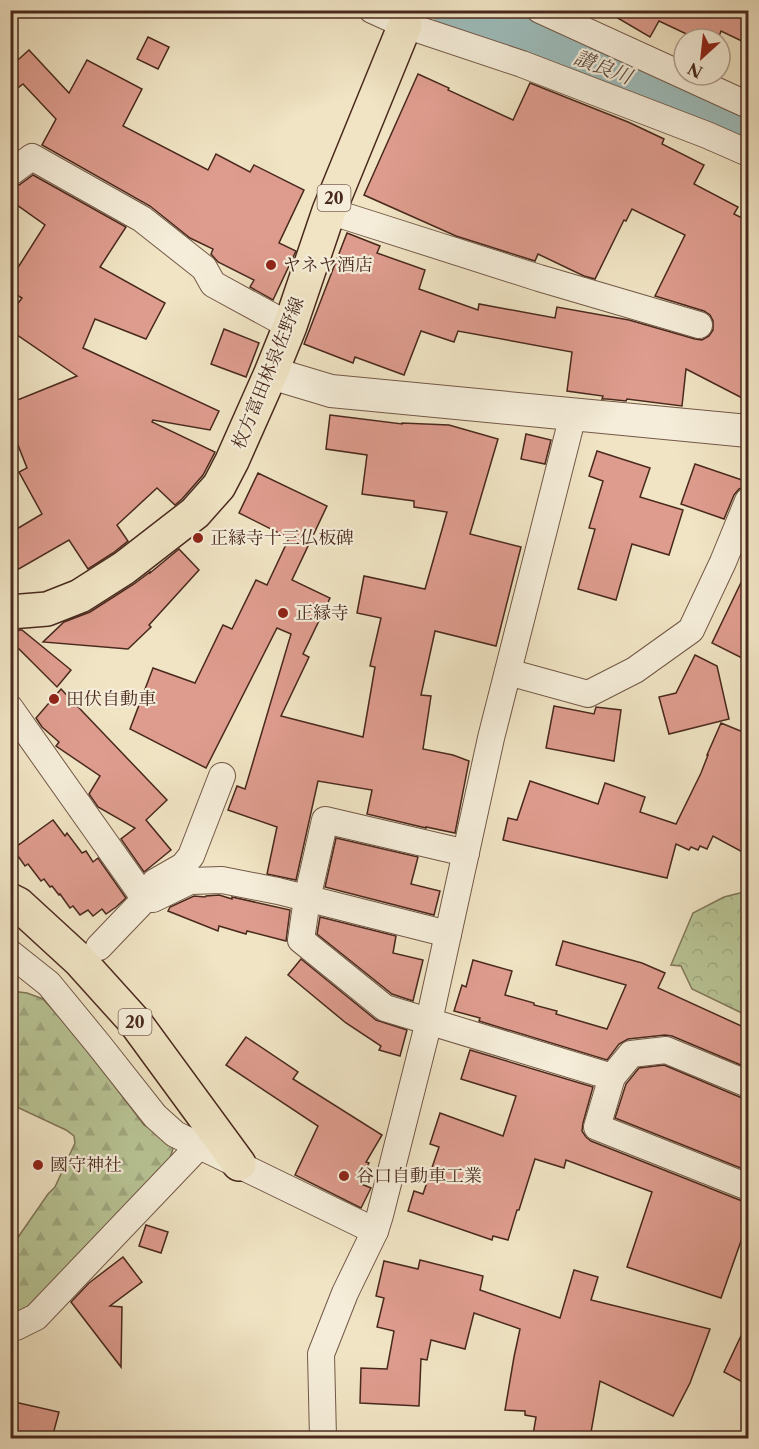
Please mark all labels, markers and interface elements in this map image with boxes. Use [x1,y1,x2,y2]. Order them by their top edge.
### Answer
north arrow [672,27,732,87]
water label: 讃良川 [571,45,637,90]
text: N [684,58,706,82]
road number: 20 [318,185,350,211]
place label: ヤネヤ酒店 [283,254,373,276]
marker: ヤネヤ酒店 [264,258,278,272]
street label: 枚方富田林泉佐野線 [227,294,309,452]
place label: 正縁寺十三仏板碑 [210,527,354,549]
marker: 正縁寺十三仏板碑 [191,531,205,545]
place label: 正縁寺 [295,602,349,624]
marker: 正縁寺 [276,606,290,620]
place label: 田伏自動車 [66,688,156,710]
marker: 田伏自動車 [47,692,61,706]
road number: 20 [118,1009,152,1035]
place label: 國守神社 [50,1154,122,1176]
marker: 國守神社 [31,1158,45,1172]
place label: 谷口自動車工業 [356,1165,482,1187]
marker: 谷口自動車工業 [337,1169,351,1183]

